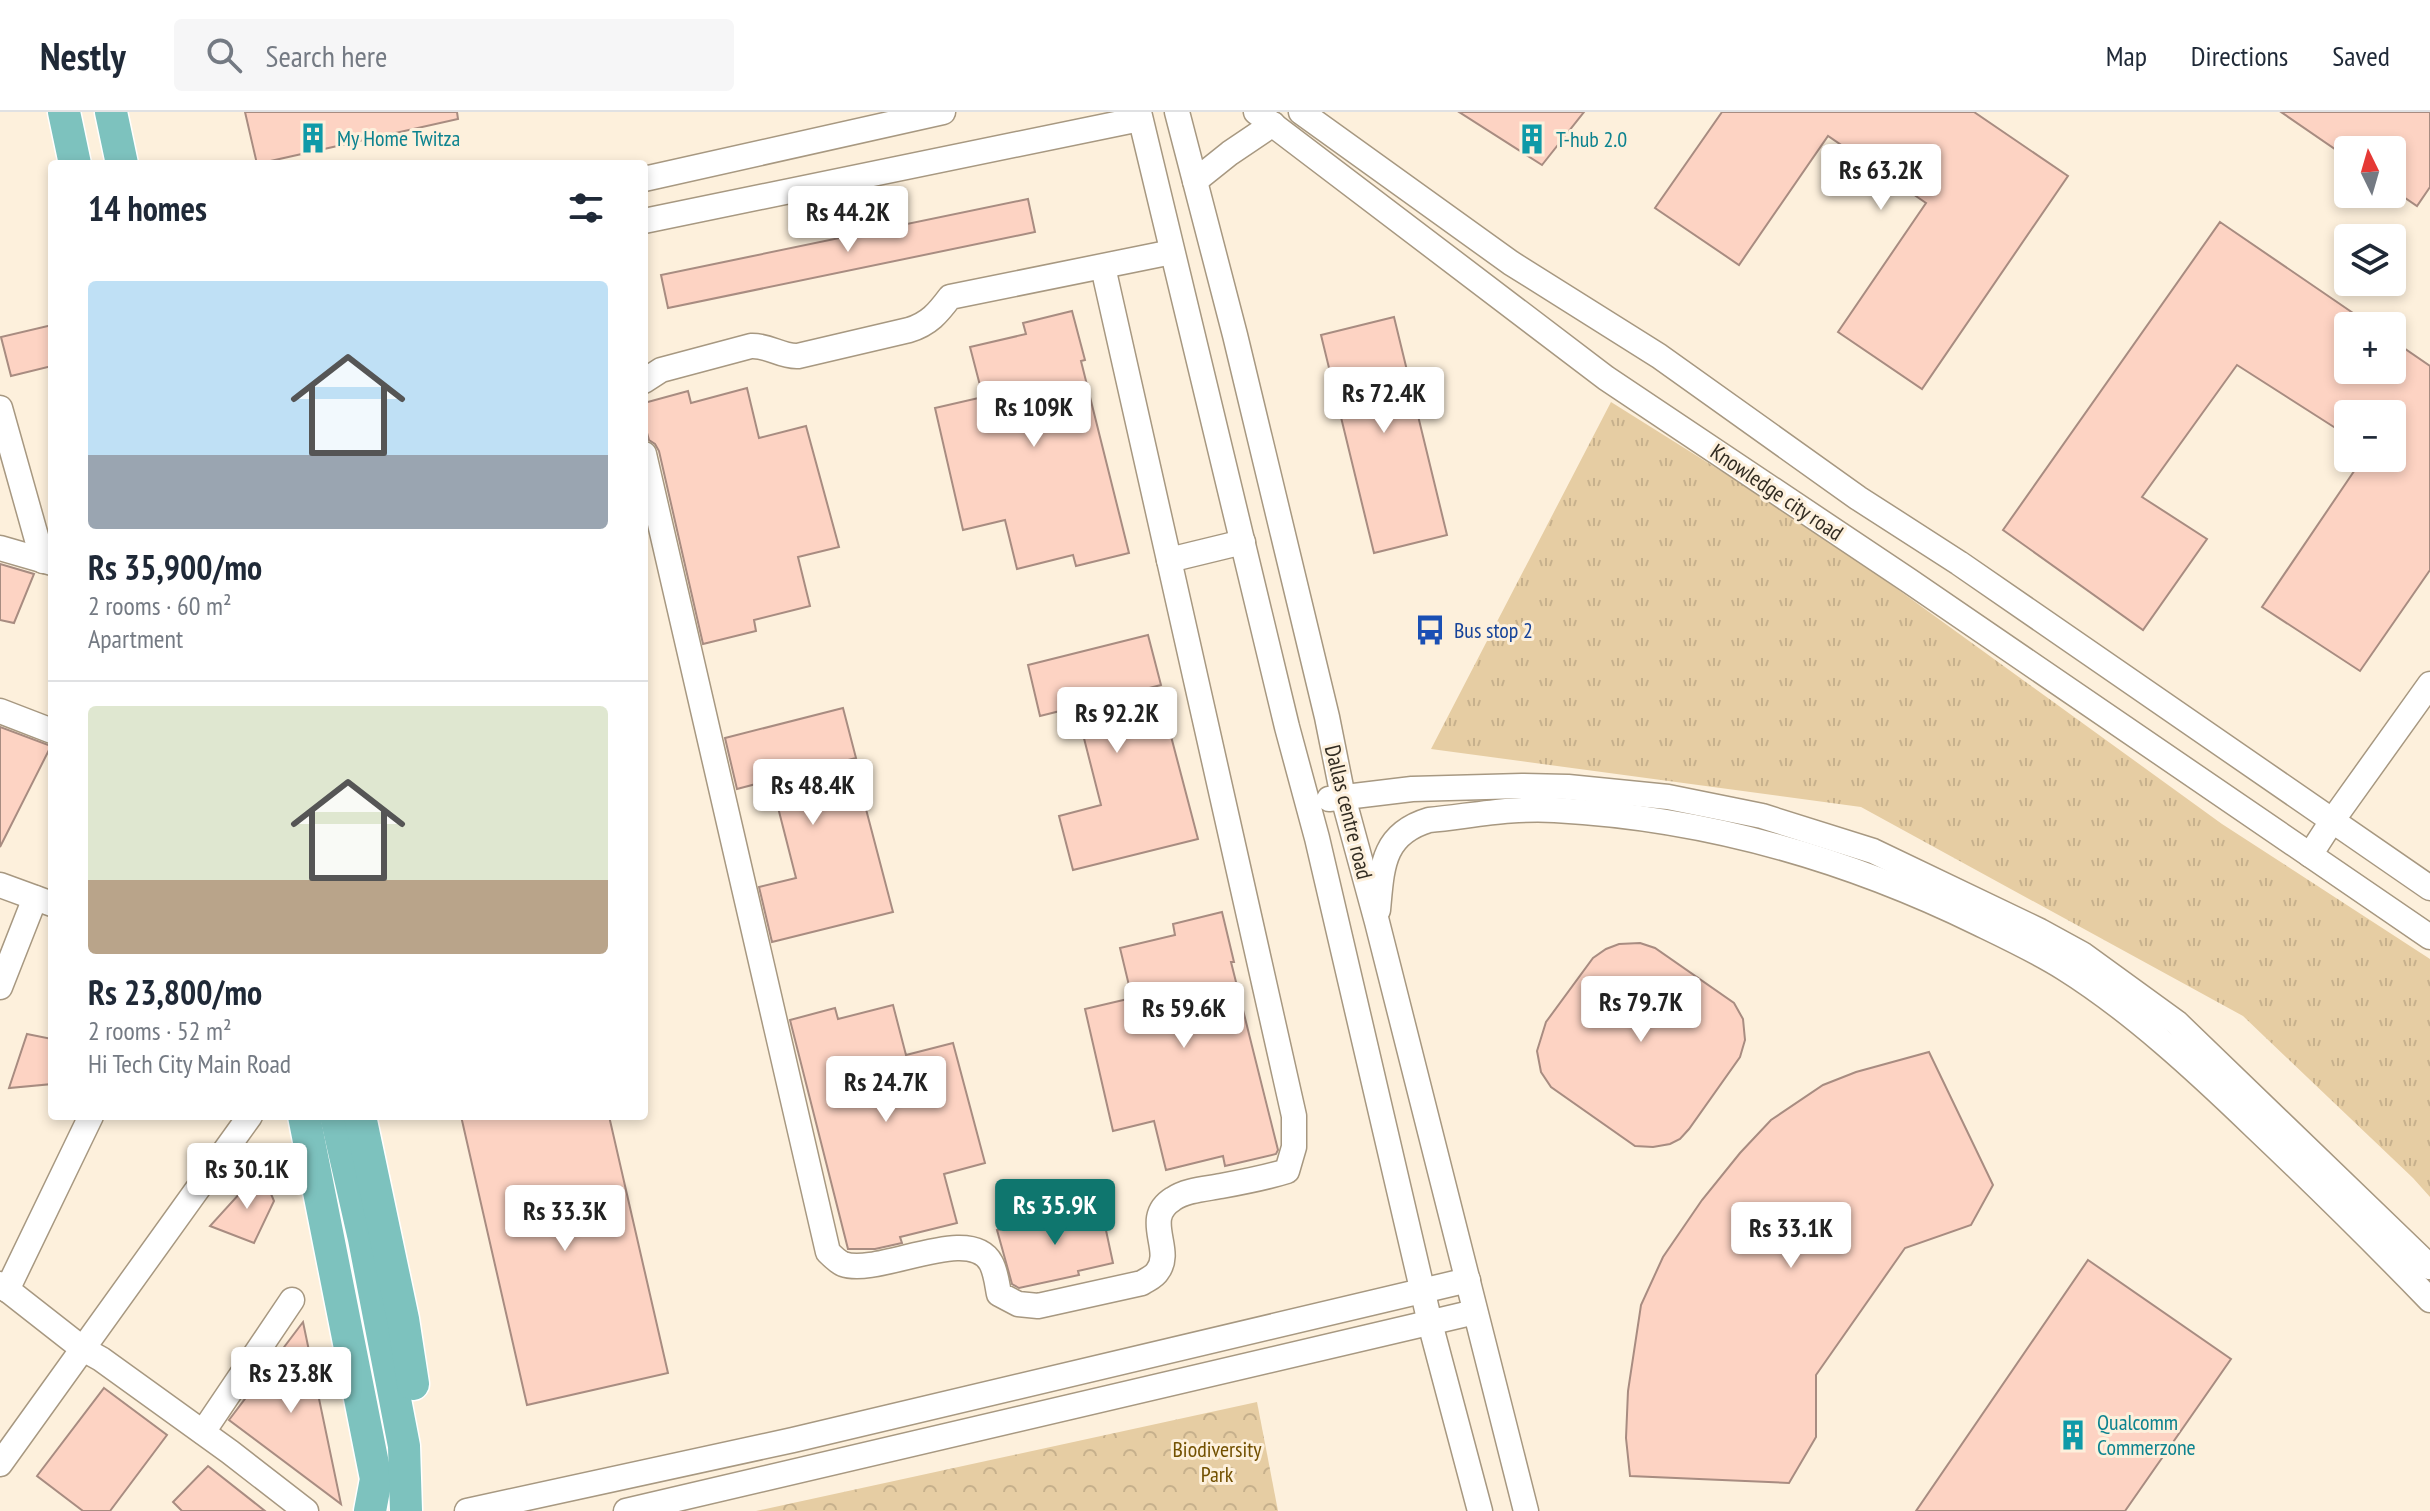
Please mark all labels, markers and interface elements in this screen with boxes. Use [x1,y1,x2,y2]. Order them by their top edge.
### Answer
search box [174,19,734,91]
text: Nestly [40,31,126,80]
icon: search [202,33,246,77]
text: Search here [266,36,387,75]
text: Map [2106,37,2147,74]
text: Directions [2191,37,2288,74]
text: Saved [2332,37,2390,74]
building icon: My Home Twitza [296,121,330,155]
building icon: T-hub 2.0 [1515,122,1549,156]
place label: My Home Twitza [337,124,460,152]
place label: T-hub 2.0 [1556,125,1627,153]
north arrow [2334,136,2406,208]
map controls [2334,136,2406,472]
pin: Rs 63.2K [1798,144,1964,212]
text: Rs 63.2K [1839,153,1923,186]
text: 14 homes [88,186,207,230]
icon: filters [564,186,608,230]
pin: Rs 44.2K [765,186,931,254]
text: Rs 44.2K [806,195,890,228]
button: layers [2334,224,2406,296]
button: + [2334,312,2406,384]
icon: home [276,333,420,477]
pin: Rs 72.4K [1301,367,1467,435]
text: Rs 72.4K [1342,376,1426,409]
pin: Rs 109K [960,381,1108,449]
text: Rs 109K [995,390,1073,423]
button: − [2334,400,2406,472]
street label: Knowledge city road [1705,437,1849,547]
text: Rs 35,900/mo [88,545,262,589]
text: 2 rooms · 60 m² [88,589,232,622]
bus stop icon: Bus stop 2 [1413,613,1447,647]
place label: Bus stop 2 [1454,616,1533,644]
text: Apartment [88,622,183,655]
pin: Rs 92.2K [1034,687,1200,755]
text: Rs 92.2K [1075,696,1159,729]
street label: Dallas centre road [1319,742,1379,882]
icon: home [276,758,420,902]
pin: Rs 48.4K [730,759,896,827]
text: Rs 48.4K [771,768,855,801]
text: Rs 23,800/mo [88,970,262,1014]
pin: Rs 79.7K [1558,976,1724,1044]
pin: Rs 59.6K [1101,982,1267,1050]
text: Rs 79.7K [1599,985,1683,1018]
text: Rs 59.6K [1142,991,1226,1024]
text: 2 rooms · 52 m² [88,1014,232,1047]
text: Hi Tech City Main Road [88,1047,291,1080]
pin: Rs 24.7K [803,1056,969,1124]
text: Rs 24.7K [844,1065,928,1098]
pin: Rs 30.1K [164,1143,330,1211]
text: Rs 30.1K [205,1152,289,1185]
pin: Rs 35.9K [972,1179,1138,1247]
pin: Rs 33.3K [482,1185,648,1253]
text: Rs 35.9K [1013,1188,1097,1221]
text: Rs 33.3K [523,1194,607,1227]
pin: Rs 33.1K [1708,1202,1874,1270]
text: Rs 33.1K [1749,1211,1833,1244]
pin: Rs 23.8K [208,1347,374,1415]
text: Rs 23.8K [249,1356,333,1389]
place label: Qualcomm Commerzone [2097,1408,2196,1461]
building icon: Qualcomm Commerzone [2056,1418,2090,1452]
park label: Biodiversity Park [1173,1435,1262,1488]

